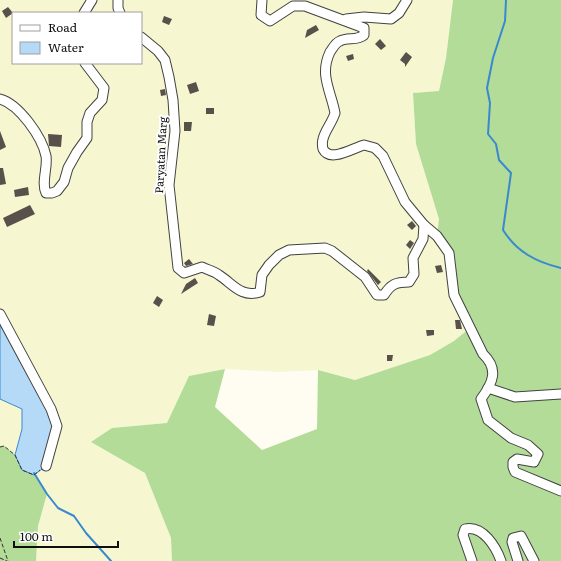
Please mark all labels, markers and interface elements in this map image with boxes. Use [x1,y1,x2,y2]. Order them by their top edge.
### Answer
legend [12,12,142,64]
text: Road [48,18,78,36]
text: Water [48,38,84,56]
street label: Paryatan Marg [150,115,170,194]
scale bar [14,523,118,549]
text: 100 m [20,527,53,545]

